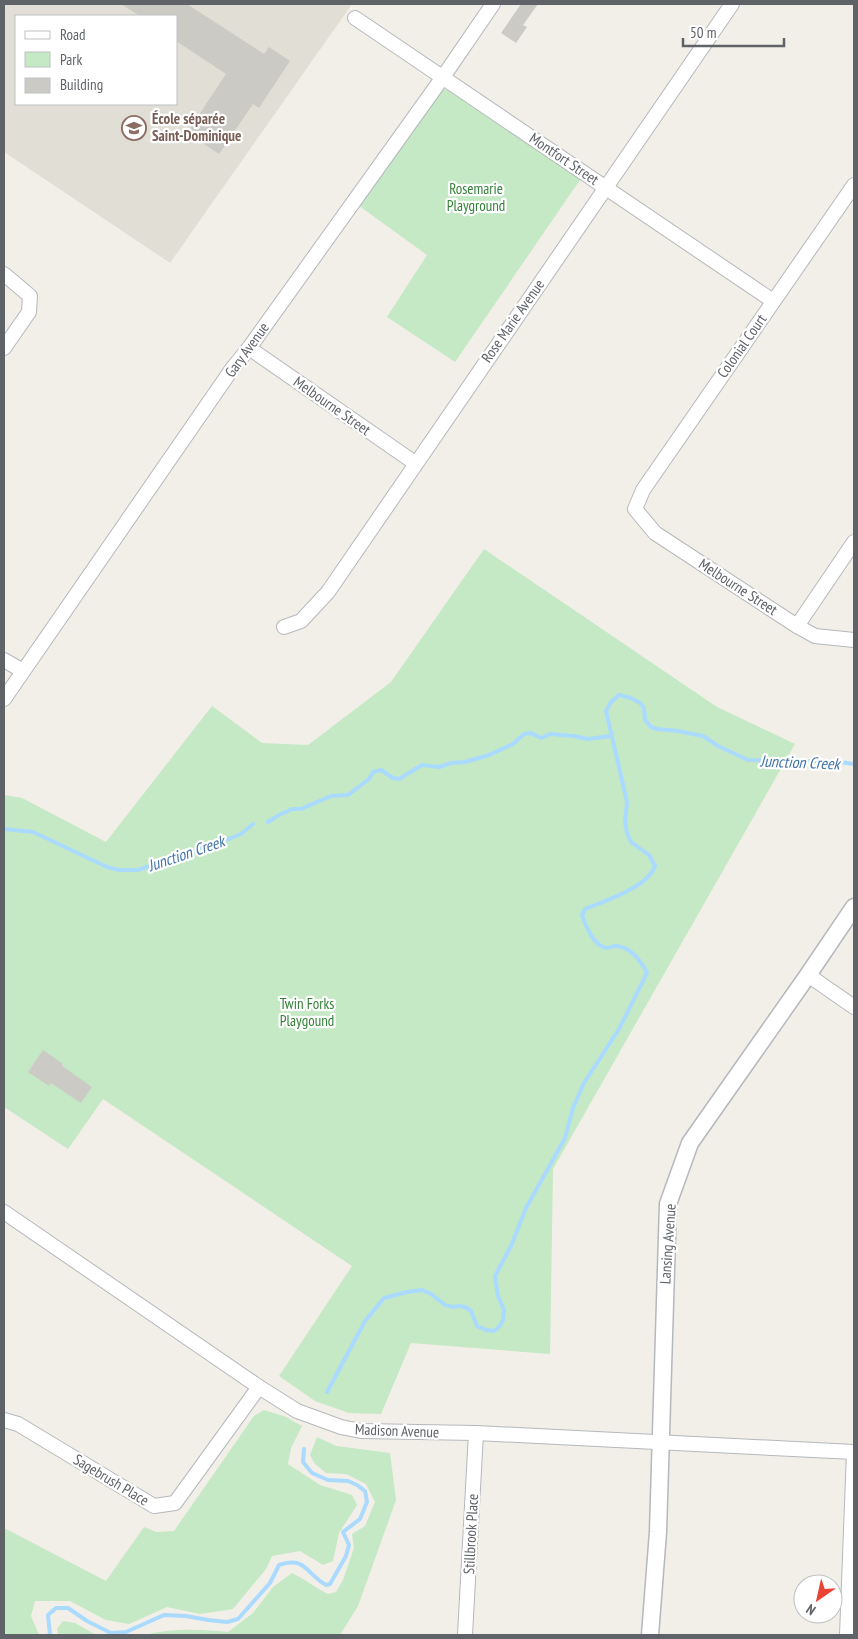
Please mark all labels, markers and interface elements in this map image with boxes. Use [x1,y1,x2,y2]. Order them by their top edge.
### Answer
legend [15,15,178,105]
scale bar [683,15,784,47]
text: 50 m [690,23,716,42]
text: Road [60,25,86,44]
text: Park [60,50,82,69]
text: Building [60,75,103,94]
place label: École séparée Saint-Dominique [152,109,241,145]
school or university icon: École séparée Saint-Dominique [121,115,147,141]
street label: Montfort Street [526,128,603,189]
park label: Rosemarie Playground [447,179,505,215]
street label: Rose Marie Avenue [477,275,548,366]
street label: Colonial Court [713,310,770,381]
street label: Gary Avenue [220,318,273,381]
street label: Melbourne Street [290,372,375,439]
street label: Melbourne Street [695,554,781,619]
water label: Junction Creek [759,751,842,773]
water label: Junction Creek [144,830,229,876]
park label: Twin Forks Playgound [280,994,334,1030]
street label: Lansing Avenue [655,1203,680,1285]
street label: Madison Avenue [355,1420,439,1441]
street label: Sagebrush Place [70,1450,152,1510]
street label: Stillbrook Place [459,1493,482,1575]
north arrow [793,1574,843,1624]
text: N [803,1600,819,1619]

